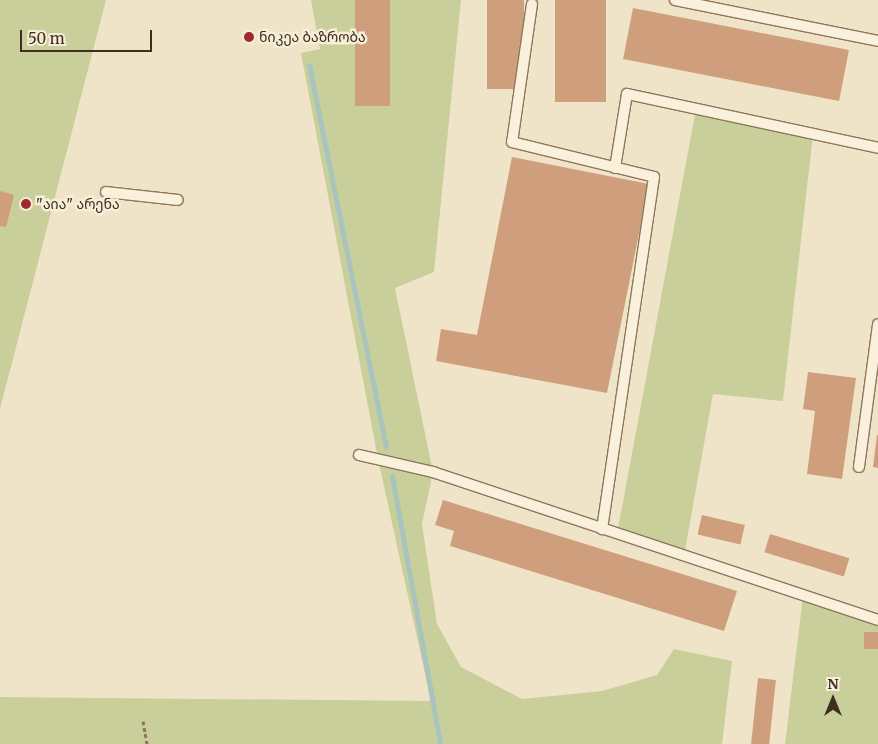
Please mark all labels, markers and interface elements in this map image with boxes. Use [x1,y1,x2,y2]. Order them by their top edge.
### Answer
scale bar [22,20,155,52]
text: 50 m [28,29,65,48]
place label: ნიკეა ბაზრობა [259,29,366,45]
marker: ნიკეა ბაზრობა [243,31,255,43]
place label: "აია" არენა [36,196,120,212]
marker: "აია" არენა [20,198,32,210]
north arrow [808,674,858,724]
text: N [827,675,839,693]

